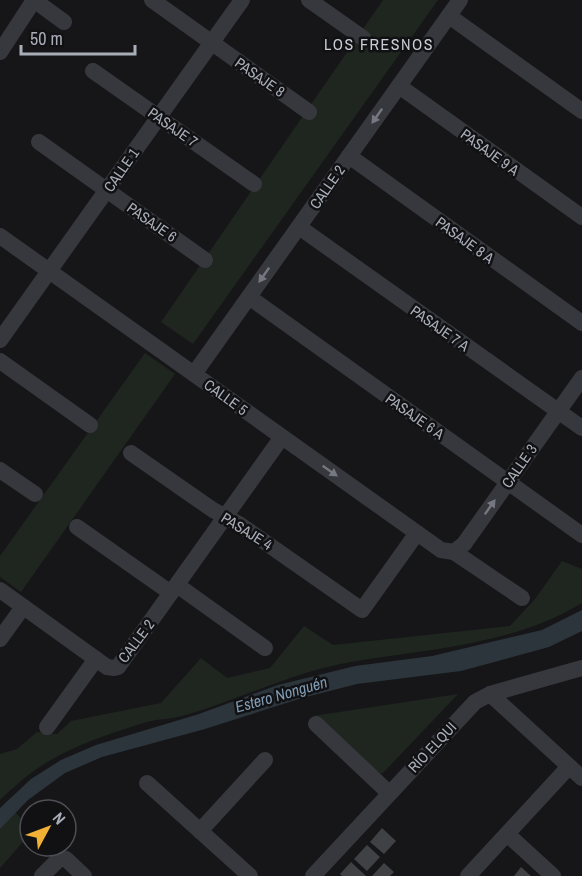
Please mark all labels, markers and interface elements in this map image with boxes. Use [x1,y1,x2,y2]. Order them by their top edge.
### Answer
scale bar [21,18,135,56]
text: 50 m [30,26,63,51]
district label: LOS FRESNOS [324,33,434,55]
street label: PASAJE 8 [231,52,289,102]
street label: PASAJE 7 [144,102,202,152]
one-way arrow [371,108,383,124]
street label: PASAJE 9 A [457,124,524,181]
street label: CALLE 1 [98,144,144,196]
street label: CALLE 2 [304,161,350,213]
street label: PASAJE 6 [123,197,181,247]
street label: PASAJE 8 A [432,212,499,269]
one-way arrow [258,267,270,283]
street label: PASAJE 7 A [406,300,474,356]
street label: CALLE 5 [200,374,252,420]
street label: PASAJE 6 A [381,388,449,444]
street label: CALLE 3 [496,440,542,492]
one-way arrow [322,465,338,476]
one-way arrow [484,500,496,515]
street label: PASAJE 4 [217,507,277,555]
street label: CALLE 2 [113,615,159,667]
water label: Estero Nonguén [232,670,330,718]
street label: RÍO ELQUI [403,717,461,777]
north arrow [18,798,78,858]
text: N [48,807,71,829]

